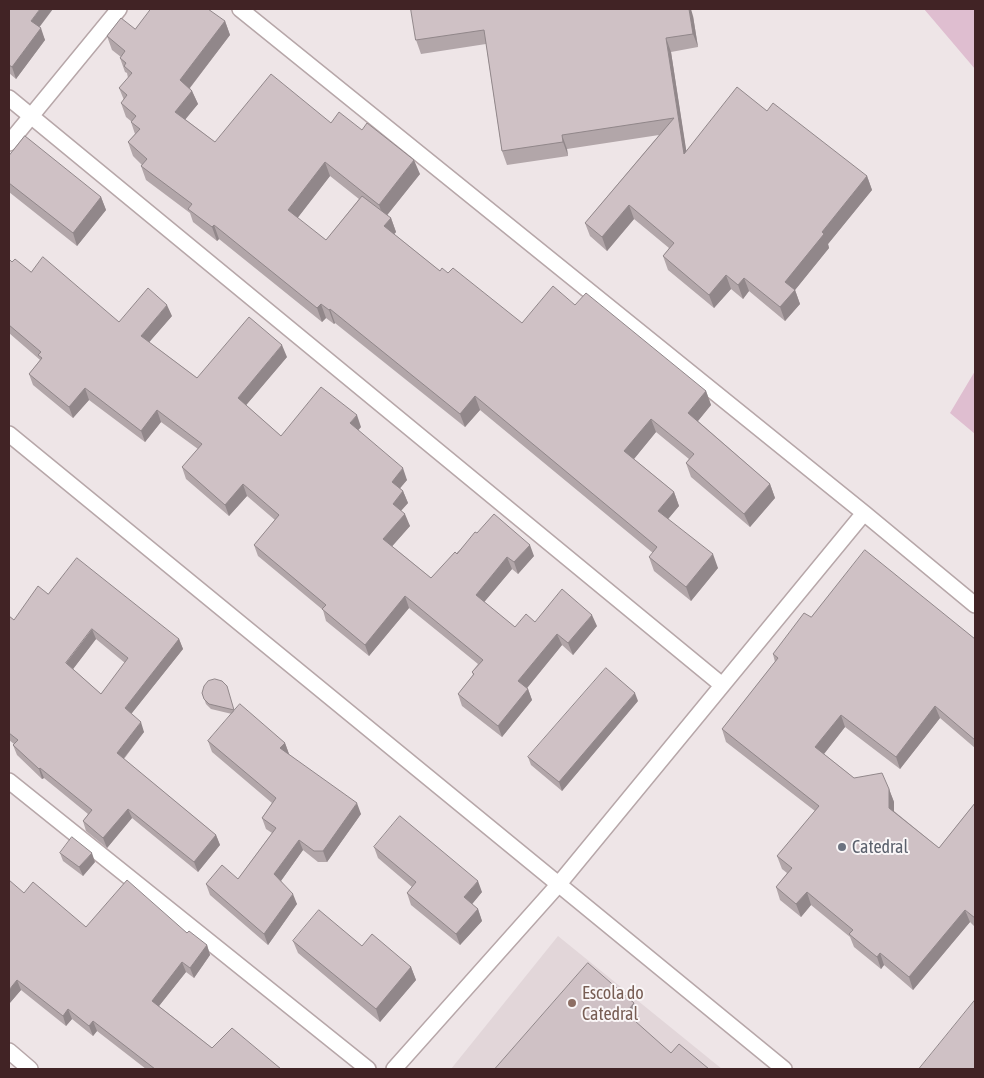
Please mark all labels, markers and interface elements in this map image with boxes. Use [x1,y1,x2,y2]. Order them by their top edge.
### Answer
place label: Catedral [852,836,908,858]
marker: Catedral [836,841,848,853]
place label: Escola do Catedral [582,982,644,1024]
marker: Escola do Catedral [566,997,578,1009]

